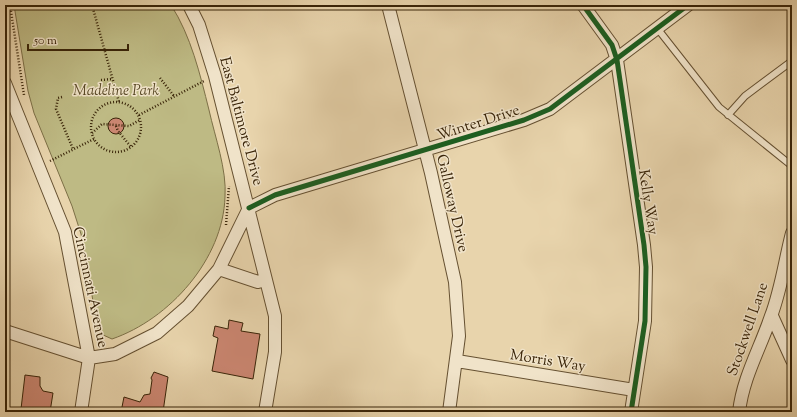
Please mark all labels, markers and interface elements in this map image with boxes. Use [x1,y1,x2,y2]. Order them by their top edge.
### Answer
scale bar [28,26,128,52]
text: 50 m [33,32,57,50]
street label: East Baltimore Drive [213,55,268,188]
park label: Madeline Park [73,81,159,102]
street label: Winter Drive [434,100,523,147]
street label: Galloway Drive [430,152,473,254]
street label: Kelly Way [632,168,663,237]
street label: Cincinnati Avenue [66,225,113,350]
street label: Stockwell Lane [723,280,774,379]
street label: Morris Way [508,345,588,378]

